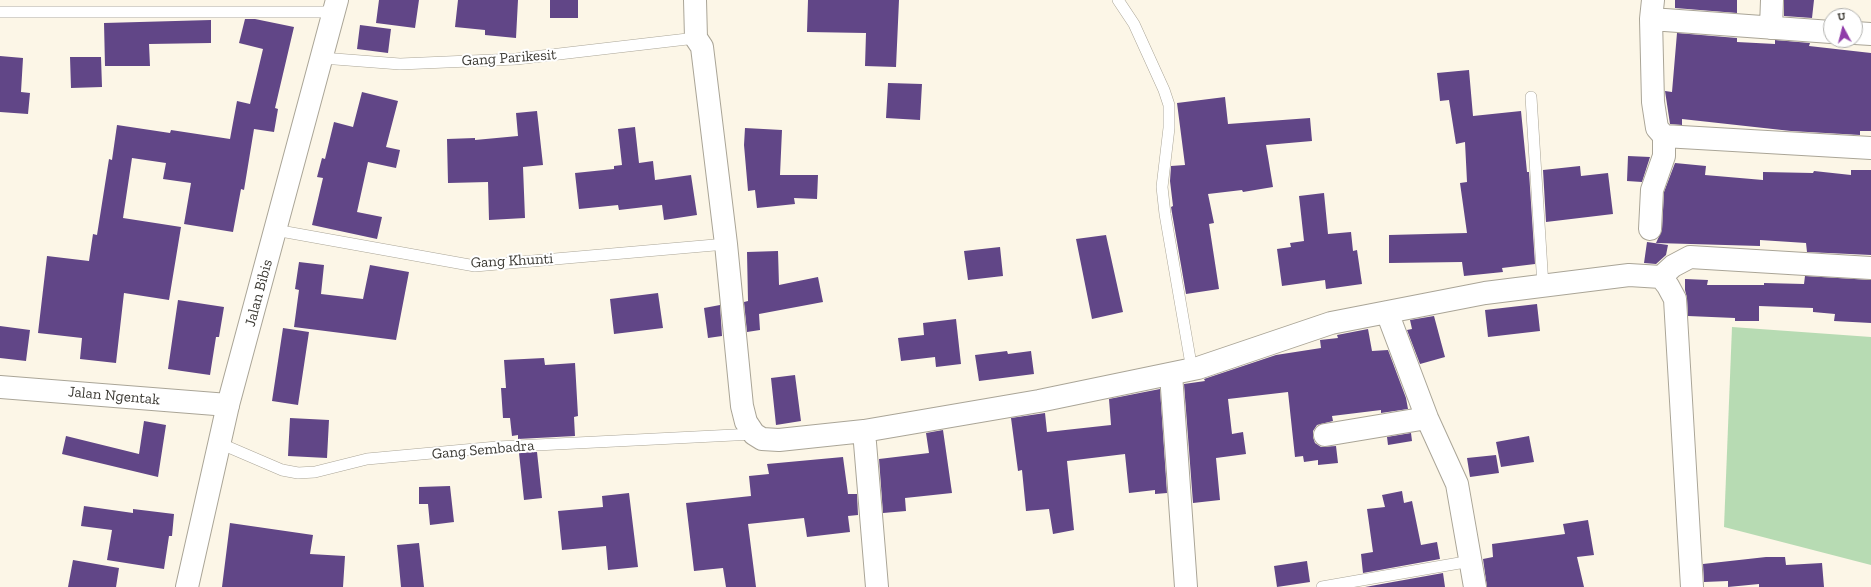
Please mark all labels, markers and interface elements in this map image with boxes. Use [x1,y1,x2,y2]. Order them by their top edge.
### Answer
north arrow [1823,8,1863,48]
text: U [1837,10,1846,24]
street label: Gang Parikesit [461,46,557,70]
street label: Gang Khunti [470,250,554,272]
street label: Jalan Bibis [241,257,277,329]
street label: Jalan Ngentak [67,383,161,409]
street label: Gang Sembadra [431,437,535,463]

